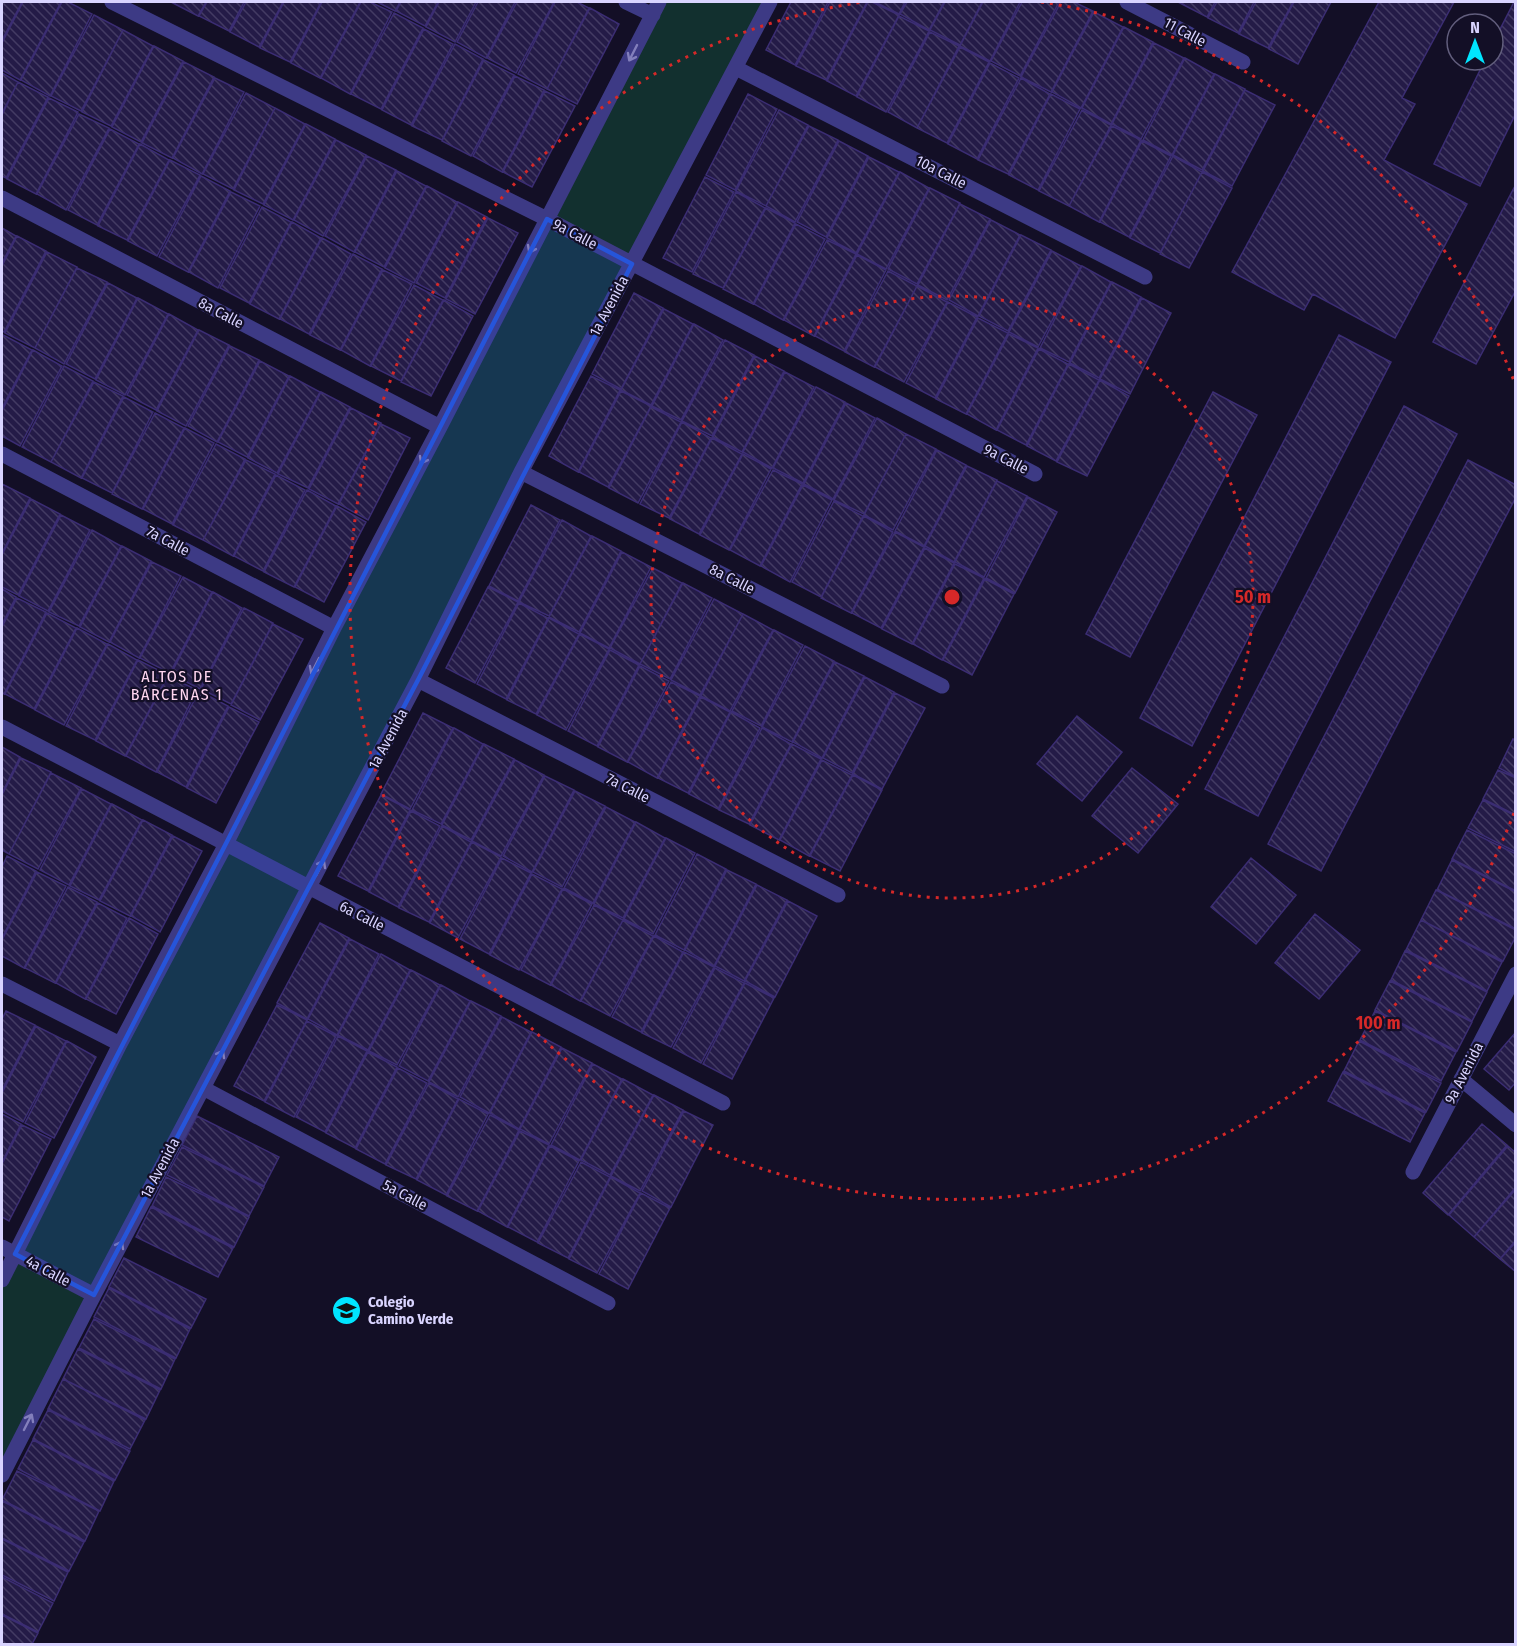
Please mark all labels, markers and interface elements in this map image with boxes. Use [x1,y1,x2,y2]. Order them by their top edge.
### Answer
north arrow [1445,12,1505,72]
street label: 11 Calle [1161,14,1209,50]
text: N [1470,18,1480,37]
one-way arrow [626,44,638,62]
street label: 10a Calle [913,152,969,192]
street label: 9a Calle [550,215,600,253]
one-way arrow [527,236,539,254]
street label: 1a Avenida [586,273,632,339]
street label: 8a Calle [195,294,247,332]
street label: 9a Calle [981,440,1031,478]
one-way arrow [419,447,431,464]
street label: 7a Calle [143,522,193,560]
street label: 8a Calle [706,560,758,598]
text: 50 m [1235,586,1271,608]
centre of rings [942,587,962,607]
one-way arrow [309,657,321,674]
district label: ALTOS DE BÁRCENAS 1 [131,667,223,704]
street label: 1a Avenida [365,706,411,772]
street label: 7a Calle [603,769,653,807]
one-way arrow [315,859,326,877]
street label: 6a Calle [336,897,388,935]
text: 100 m [1356,1012,1400,1034]
street label: 9a Avenida [1441,1039,1487,1107]
one-way arrow [214,1050,225,1068]
street label: 1a Avenida [137,1135,183,1201]
street label: 5a Calle [380,1176,430,1214]
one-way arrow [113,1241,124,1259]
street label: 4a Calle [23,1252,73,1290]
place label: Colegio Camino Verde [368,1293,454,1328]
school or university icon: Colegio Camino Verde [331,1295,363,1327]
one-way arrow [23,1414,34,1432]

